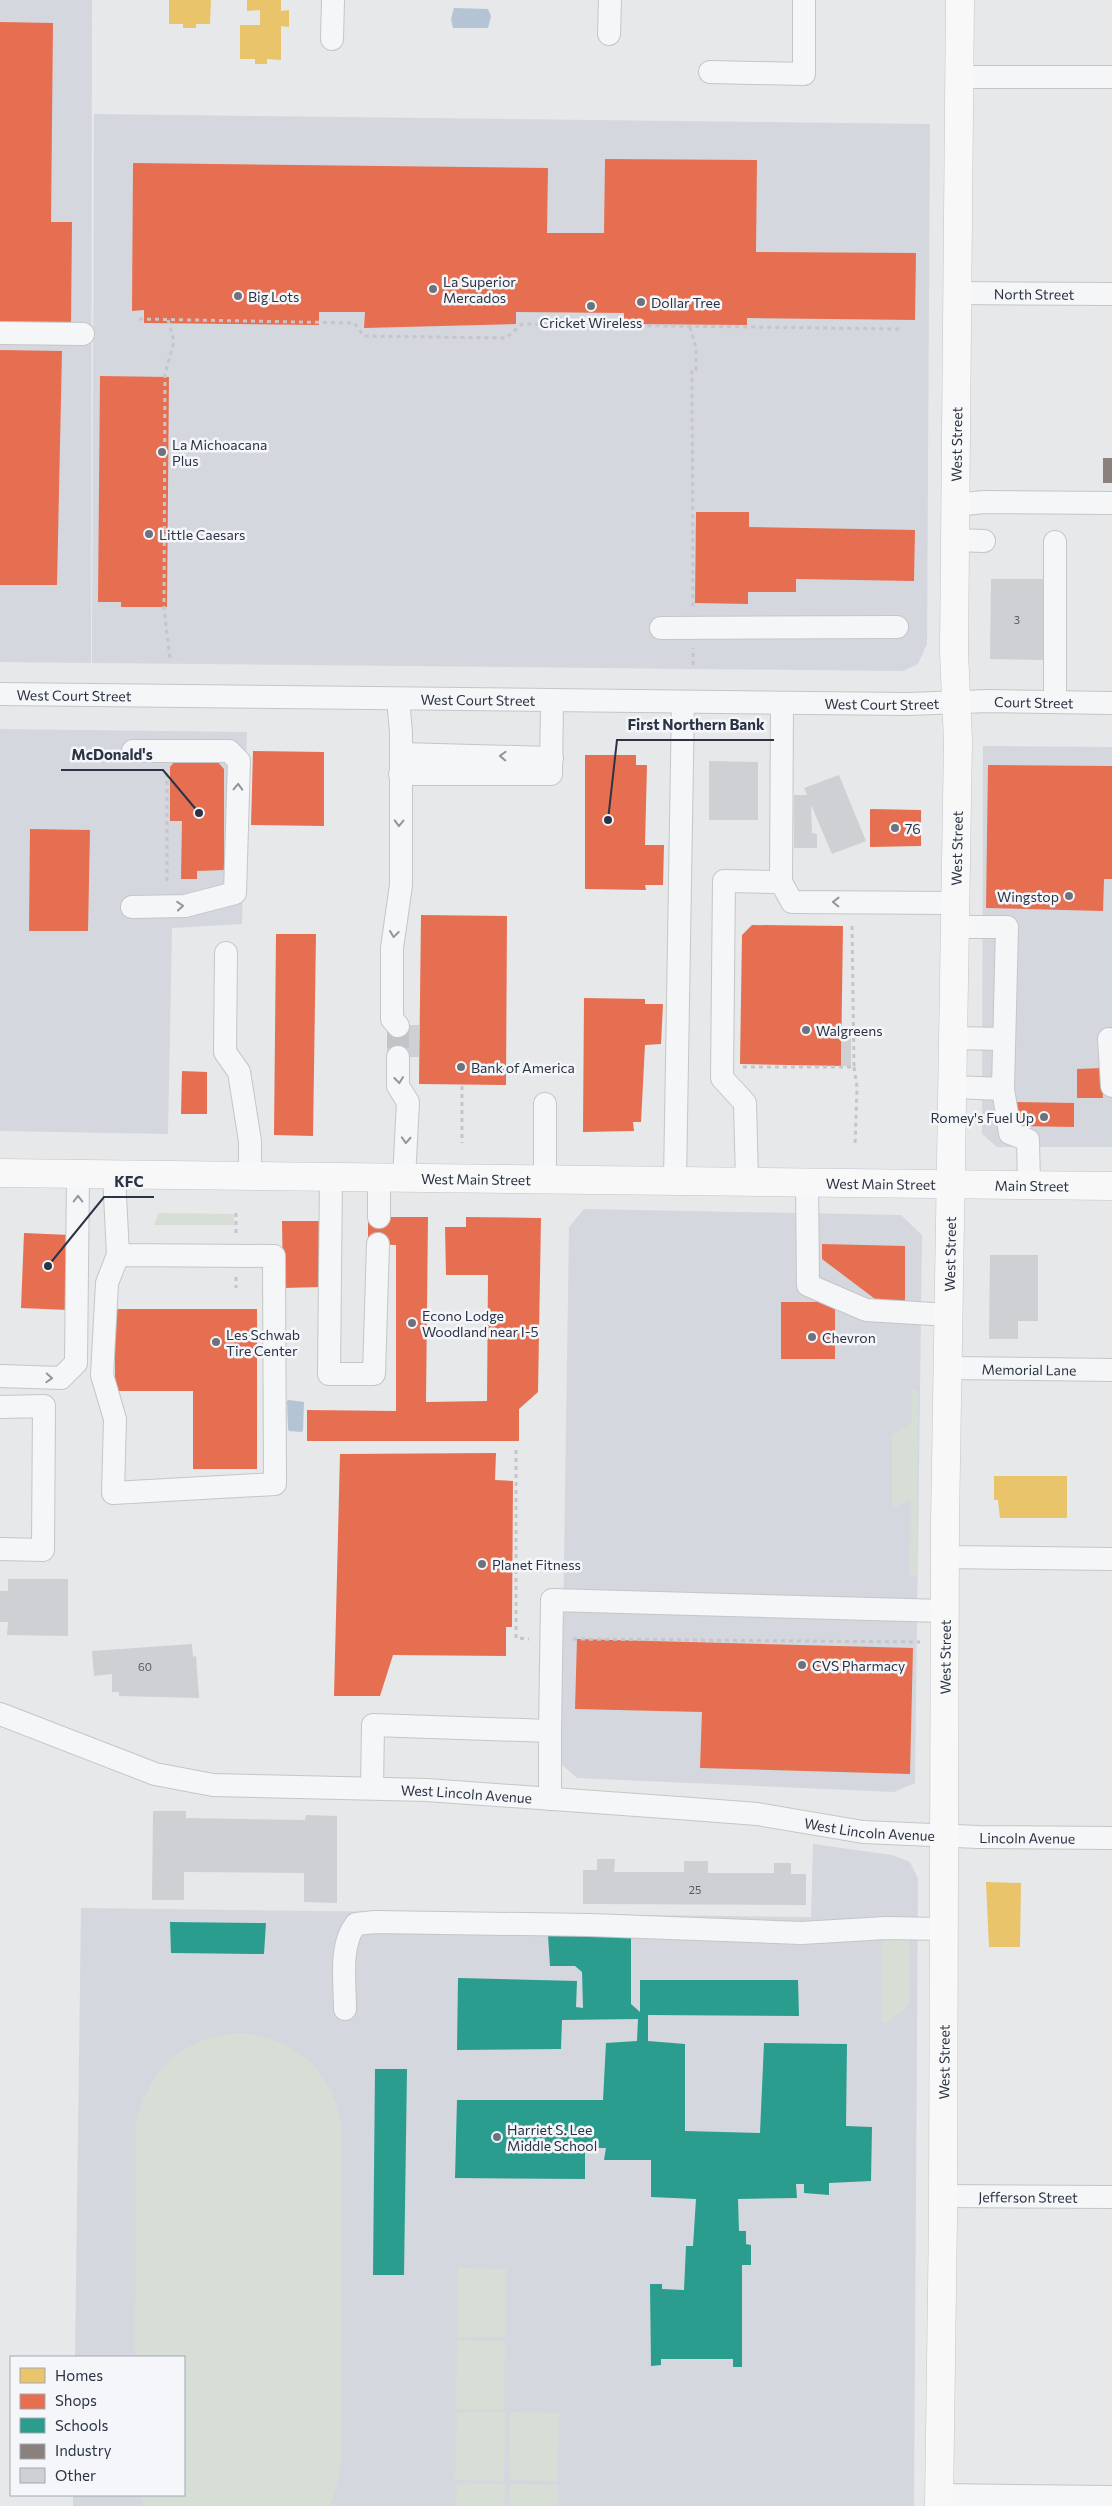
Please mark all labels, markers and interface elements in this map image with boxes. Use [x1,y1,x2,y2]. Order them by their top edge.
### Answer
place label: La Superior Mercados [443,273,516,306]
marker: La Superior Mercados [427,283,439,295]
street label: North Street [994,285,1075,302]
place label: Big Lots [248,288,299,305]
marker: Big Lots [232,290,244,302]
place label: Dollar Tree [651,294,720,311]
marker: Dollar Tree [635,296,647,308]
marker: Cricket Wireless [585,300,597,312]
place label: Cricket Wireless [540,314,642,331]
street label: West Street [947,406,965,482]
place label: La Michoacana Plus [172,436,267,469]
marker: La Michoacana Plus [156,446,168,458]
place label: Little Caesars [159,526,245,543]
marker: Little Caesars [143,528,155,540]
house number: 3 [1014,613,1020,626]
street label: West Court Street [16,686,132,704]
street label: West Court Street [420,690,536,708]
street label: Court Street [994,693,1074,711]
street label: West Court Street [824,694,940,712]
callout: First Northern Bank [617,710,774,740]
text: First Northern Bank [627,715,765,733]
callout: McDonald's [61,740,163,770]
text: McDonald's [71,745,153,763]
one-way arrow [499,751,507,762]
one-way arrow [233,783,244,791]
street label: West Street [947,810,965,886]
one-way arrow [394,819,405,827]
place label: 76 [905,820,921,837]
marker: 76 [889,822,901,834]
place label: Wingstop [997,888,1059,905]
marker: Wingstop [1063,890,1075,902]
one-way arrow [832,897,840,908]
one-way arrow [177,900,185,911]
one-way arrow [389,930,400,938]
place label: Walgreens [816,1022,883,1039]
marker: Walgreens [800,1024,812,1036]
place label: Bank of America [471,1059,575,1076]
marker: Bank of America [455,1061,467,1073]
one-way arrow [393,1077,404,1085]
place label: Romey's Fuel Up [930,1109,1034,1126]
marker: Romey's Fuel Up [1038,1111,1050,1123]
one-way arrow [400,1136,411,1144]
callout: KFC [104,1167,154,1197]
street label: West Main Street [421,1169,531,1188]
text: KFC [114,1172,144,1190]
street label: West Main Street [826,1174,936,1192]
street label: Main Street [995,1176,1070,1194]
one-way arrow [73,1195,83,1203]
street label: West Street [940,1216,959,1292]
place label: Econo Lodge Woodland near I-5 [422,1307,539,1340]
marker: Econo Lodge Woodland near I-5 [406,1317,418,1329]
place label: Les Schwab Tire Center [226,1326,300,1359]
place label: Chevron [822,1329,876,1346]
marker: Chevron [806,1331,818,1343]
marker: Les Schwab Tire Center [210,1336,222,1348]
street label: Memorial Lane [981,1360,1077,1378]
one-way arrow [45,1373,53,1383]
place label: Planet Fitness [492,1556,581,1573]
marker: Planet Fitness [476,1558,488,1570]
street label: West Street [936,1619,953,1695]
place label: CVS Pharmacy [812,1657,905,1674]
marker: CVS Pharmacy [796,1659,808,1671]
house number: 60 [138,1660,152,1673]
street label: West Lincoln Avenue [401,1781,533,1806]
street label: West Lincoln Avenue [803,1814,935,1844]
street label: Lincoln Avenue [979,1829,1075,1846]
house number: 25 [689,1883,701,1896]
street label: West Street [935,2024,952,2100]
place label: Harriet S. Lee Middle School [507,2121,597,2154]
marker: Harriet S. Lee Middle School [491,2131,503,2143]
street label: Jefferson Street [978,2188,1078,2205]
legend [10,2356,185,2496]
text: Homes [55,2366,103,2384]
text: Shops [55,2391,97,2409]
text: Schools [55,2416,109,2434]
text: Industry [55,2441,112,2459]
text: Other [55,2466,96,2484]

